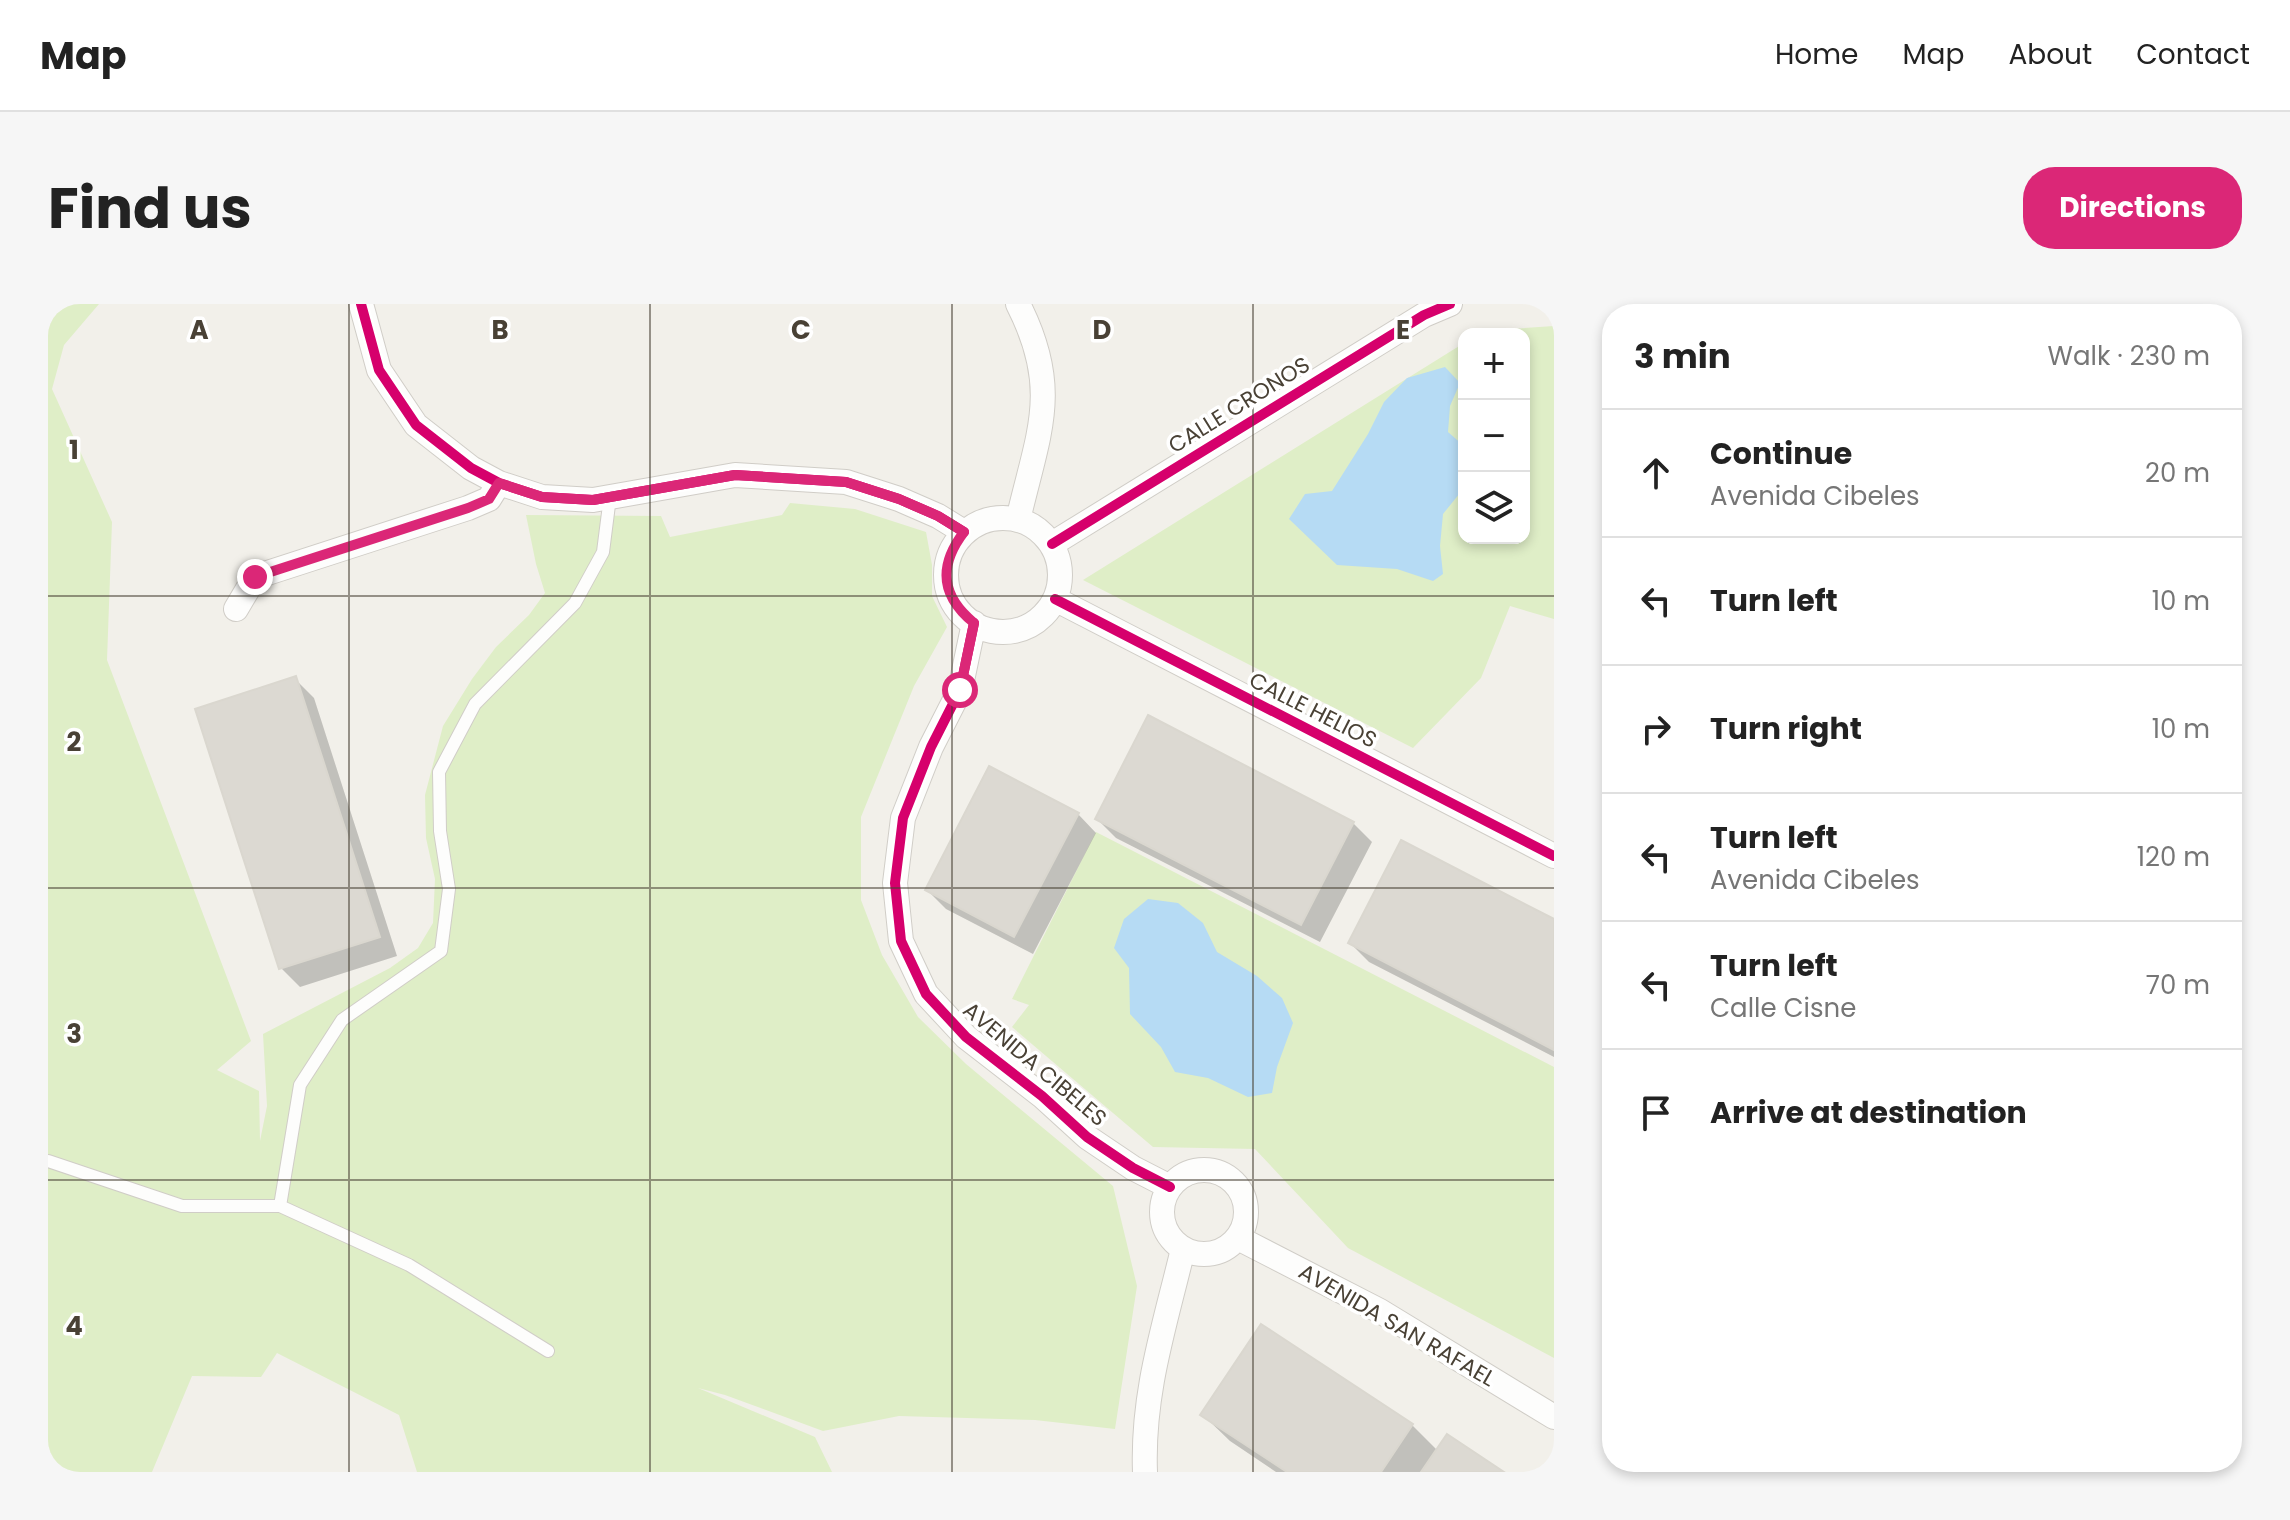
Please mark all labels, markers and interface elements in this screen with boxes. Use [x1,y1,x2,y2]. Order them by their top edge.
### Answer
text: Map [40,29,127,82]
text: Home [1775,35,1858,74]
text: Map [1902,35,1964,74]
text: About [2008,35,2092,74]
text: Contact [2136,35,2250,74]
button: Directions [2023,167,2242,249]
text: Find us [48,169,252,248]
text: A [189,312,209,348]
text: B [491,312,509,348]
text: C [791,312,811,348]
text: D [1093,312,1112,348]
text: E [1396,312,1410,348]
map controls [1458,328,1530,544]
button: + [1458,328,1530,400]
text: 3 min [1634,332,1731,380]
text: Walk · 230 m [2048,338,2210,374]
street label: CALLE CRONOS [1162,349,1316,461]
button: − [1458,400,1530,472]
text: 1 [69,432,79,468]
text: Continue [1710,432,1852,475]
icon: ahead [1634,451,1678,495]
text: 20 m [2145,455,2210,491]
button: layers [1458,472,1530,544]
text: Avenida Cibeles [1710,478,1920,514]
route end [237,559,273,595]
icon: left [1634,579,1678,623]
text: Turn left [1710,579,1838,622]
text: 10 m [2152,583,2210,619]
street label: CALLE HELIOS [1244,664,1382,756]
route start [942,672,978,708]
icon: right [1634,707,1678,751]
text: Turn right [1710,707,1862,750]
text: 10 m [2152,711,2210,747]
text: 2 [67,724,82,760]
text: Turn left [1710,816,1838,859]
icon: left [1634,835,1678,879]
text: 120 m [2137,839,2210,875]
text: Avenida Cibeles [1710,862,1920,898]
text: Turn left [1710,944,1838,987]
icon: left [1634,963,1678,1007]
text: 70 m [2146,967,2210,1003]
text: Calle Cisne [1710,990,1856,1026]
street label: AVENIDA CIBELES [956,995,1114,1133]
text: 3 [66,1016,82,1052]
icon: arrive [1634,1091,1678,1135]
text: Arrive at destination [1710,1091,2027,1134]
street label: AVENIDA SAN RAFAEL [1293,1256,1501,1394]
text: 4 [65,1308,83,1344]

